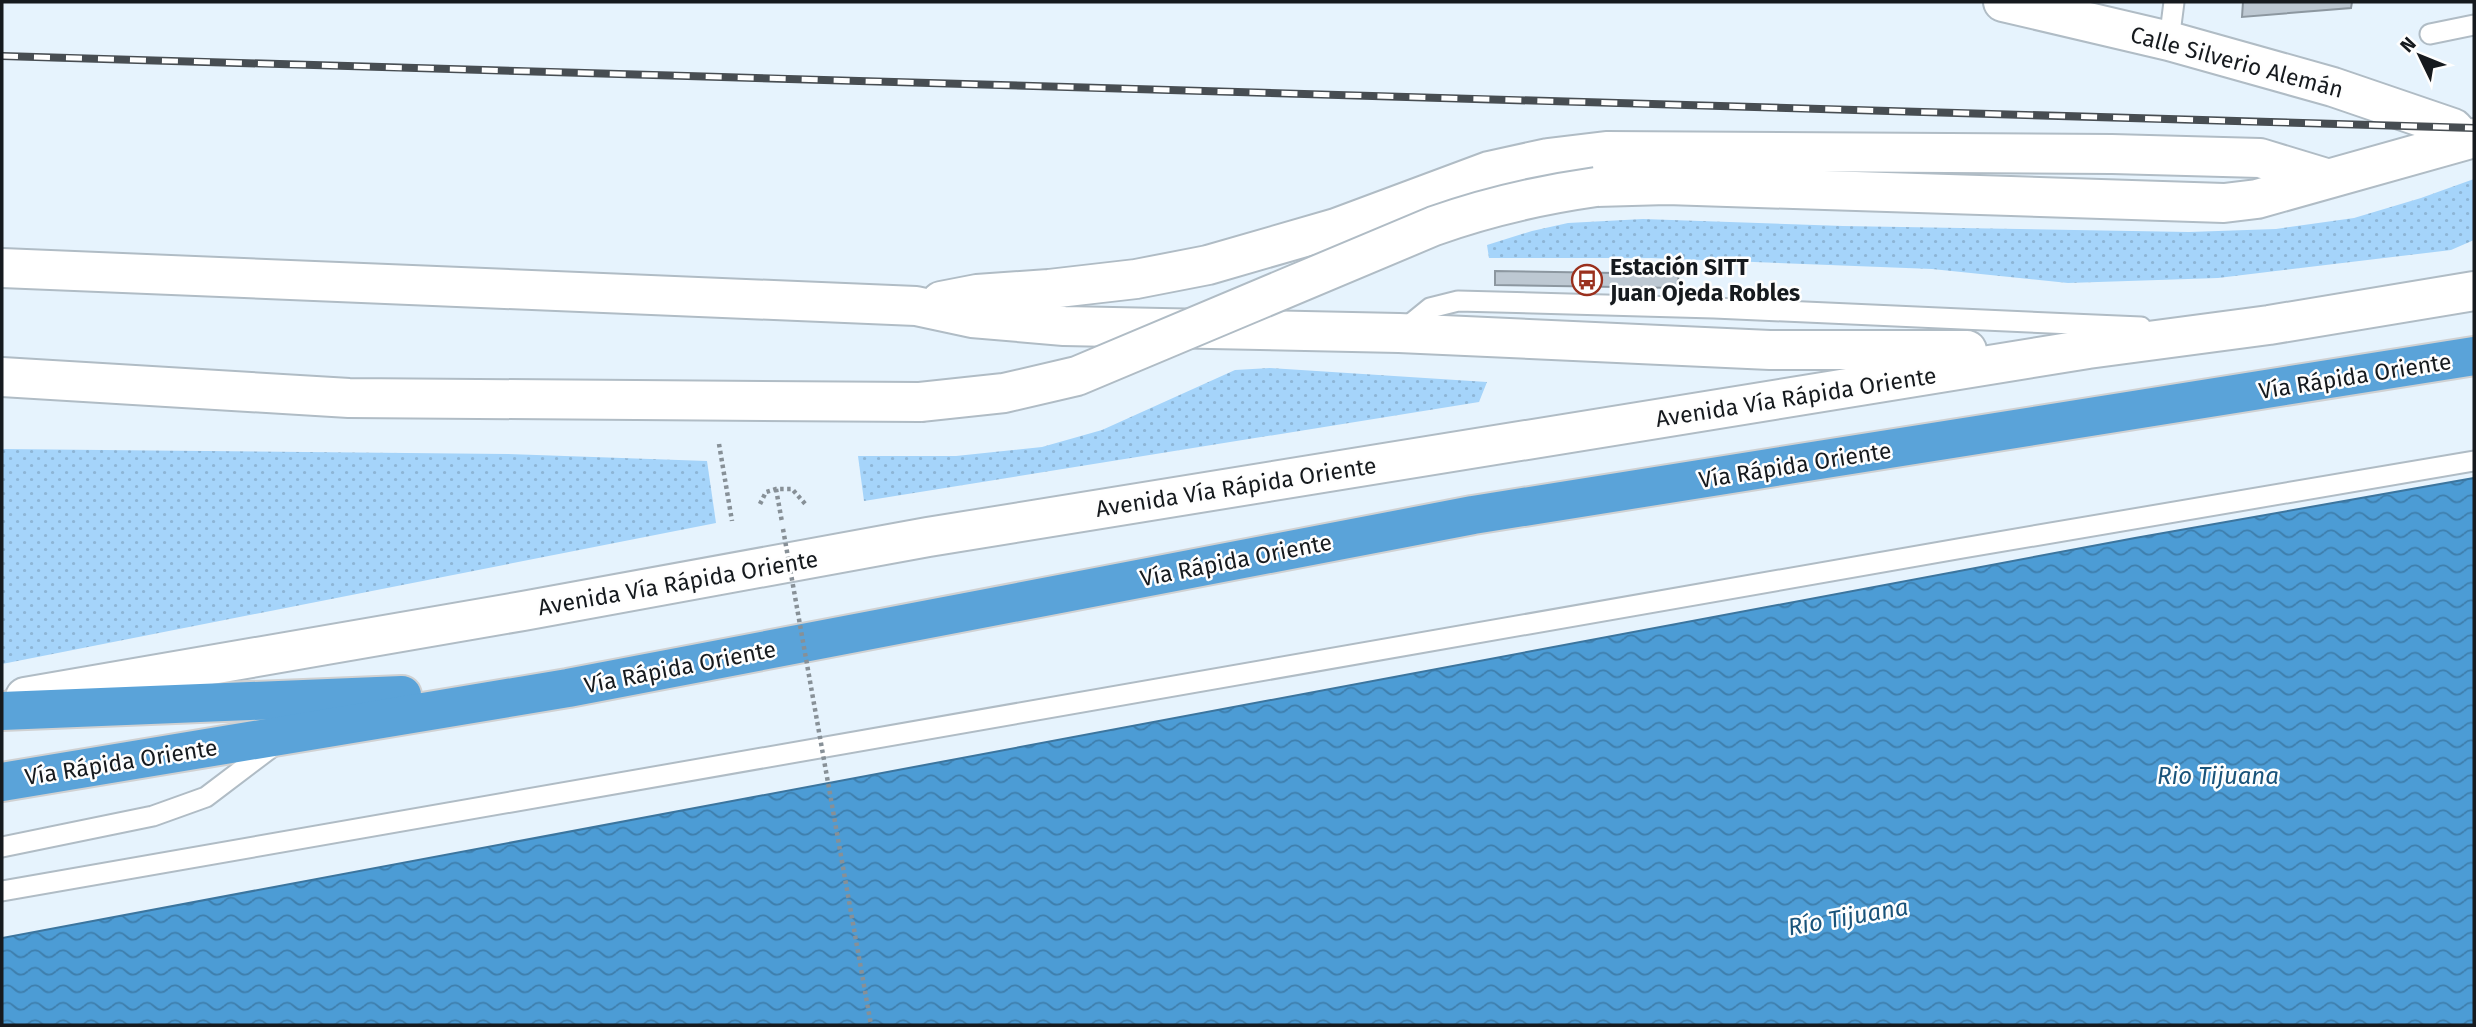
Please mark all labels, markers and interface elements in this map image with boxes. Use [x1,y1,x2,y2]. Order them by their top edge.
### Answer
street label: Calle Silverio Alemán [2128,20,2346,104]
north arrow [2385,21,2455,91]
text: N [2395,32,2421,57]
place label: Estación SITT Juan Ojeda Robles [1609,253,1800,307]
bus stop icon: Estación SITT Juan Ojeda Robles [1570,263,1604,297]
street label: Vía Rápida Oriente [2257,347,2453,405]
street label: Avenida Vía Rápida Oriente [1654,361,1938,433]
street label: Vía Rápida Oriente [1697,436,1893,494]
street label: Avenida Vía Rápida Oriente [1094,451,1378,523]
street label: Vía Rápida Oriente [1138,528,1334,592]
street label: Avenida Vía Rápida Oriente [536,545,820,621]
street label: Vía Rápida Oriente [582,635,778,699]
street label: Vía Rápida Oriente [23,733,219,791]
water label: Rio Tijuana [2157,762,2279,790]
water label: Río Tijuana [1786,893,1910,941]

